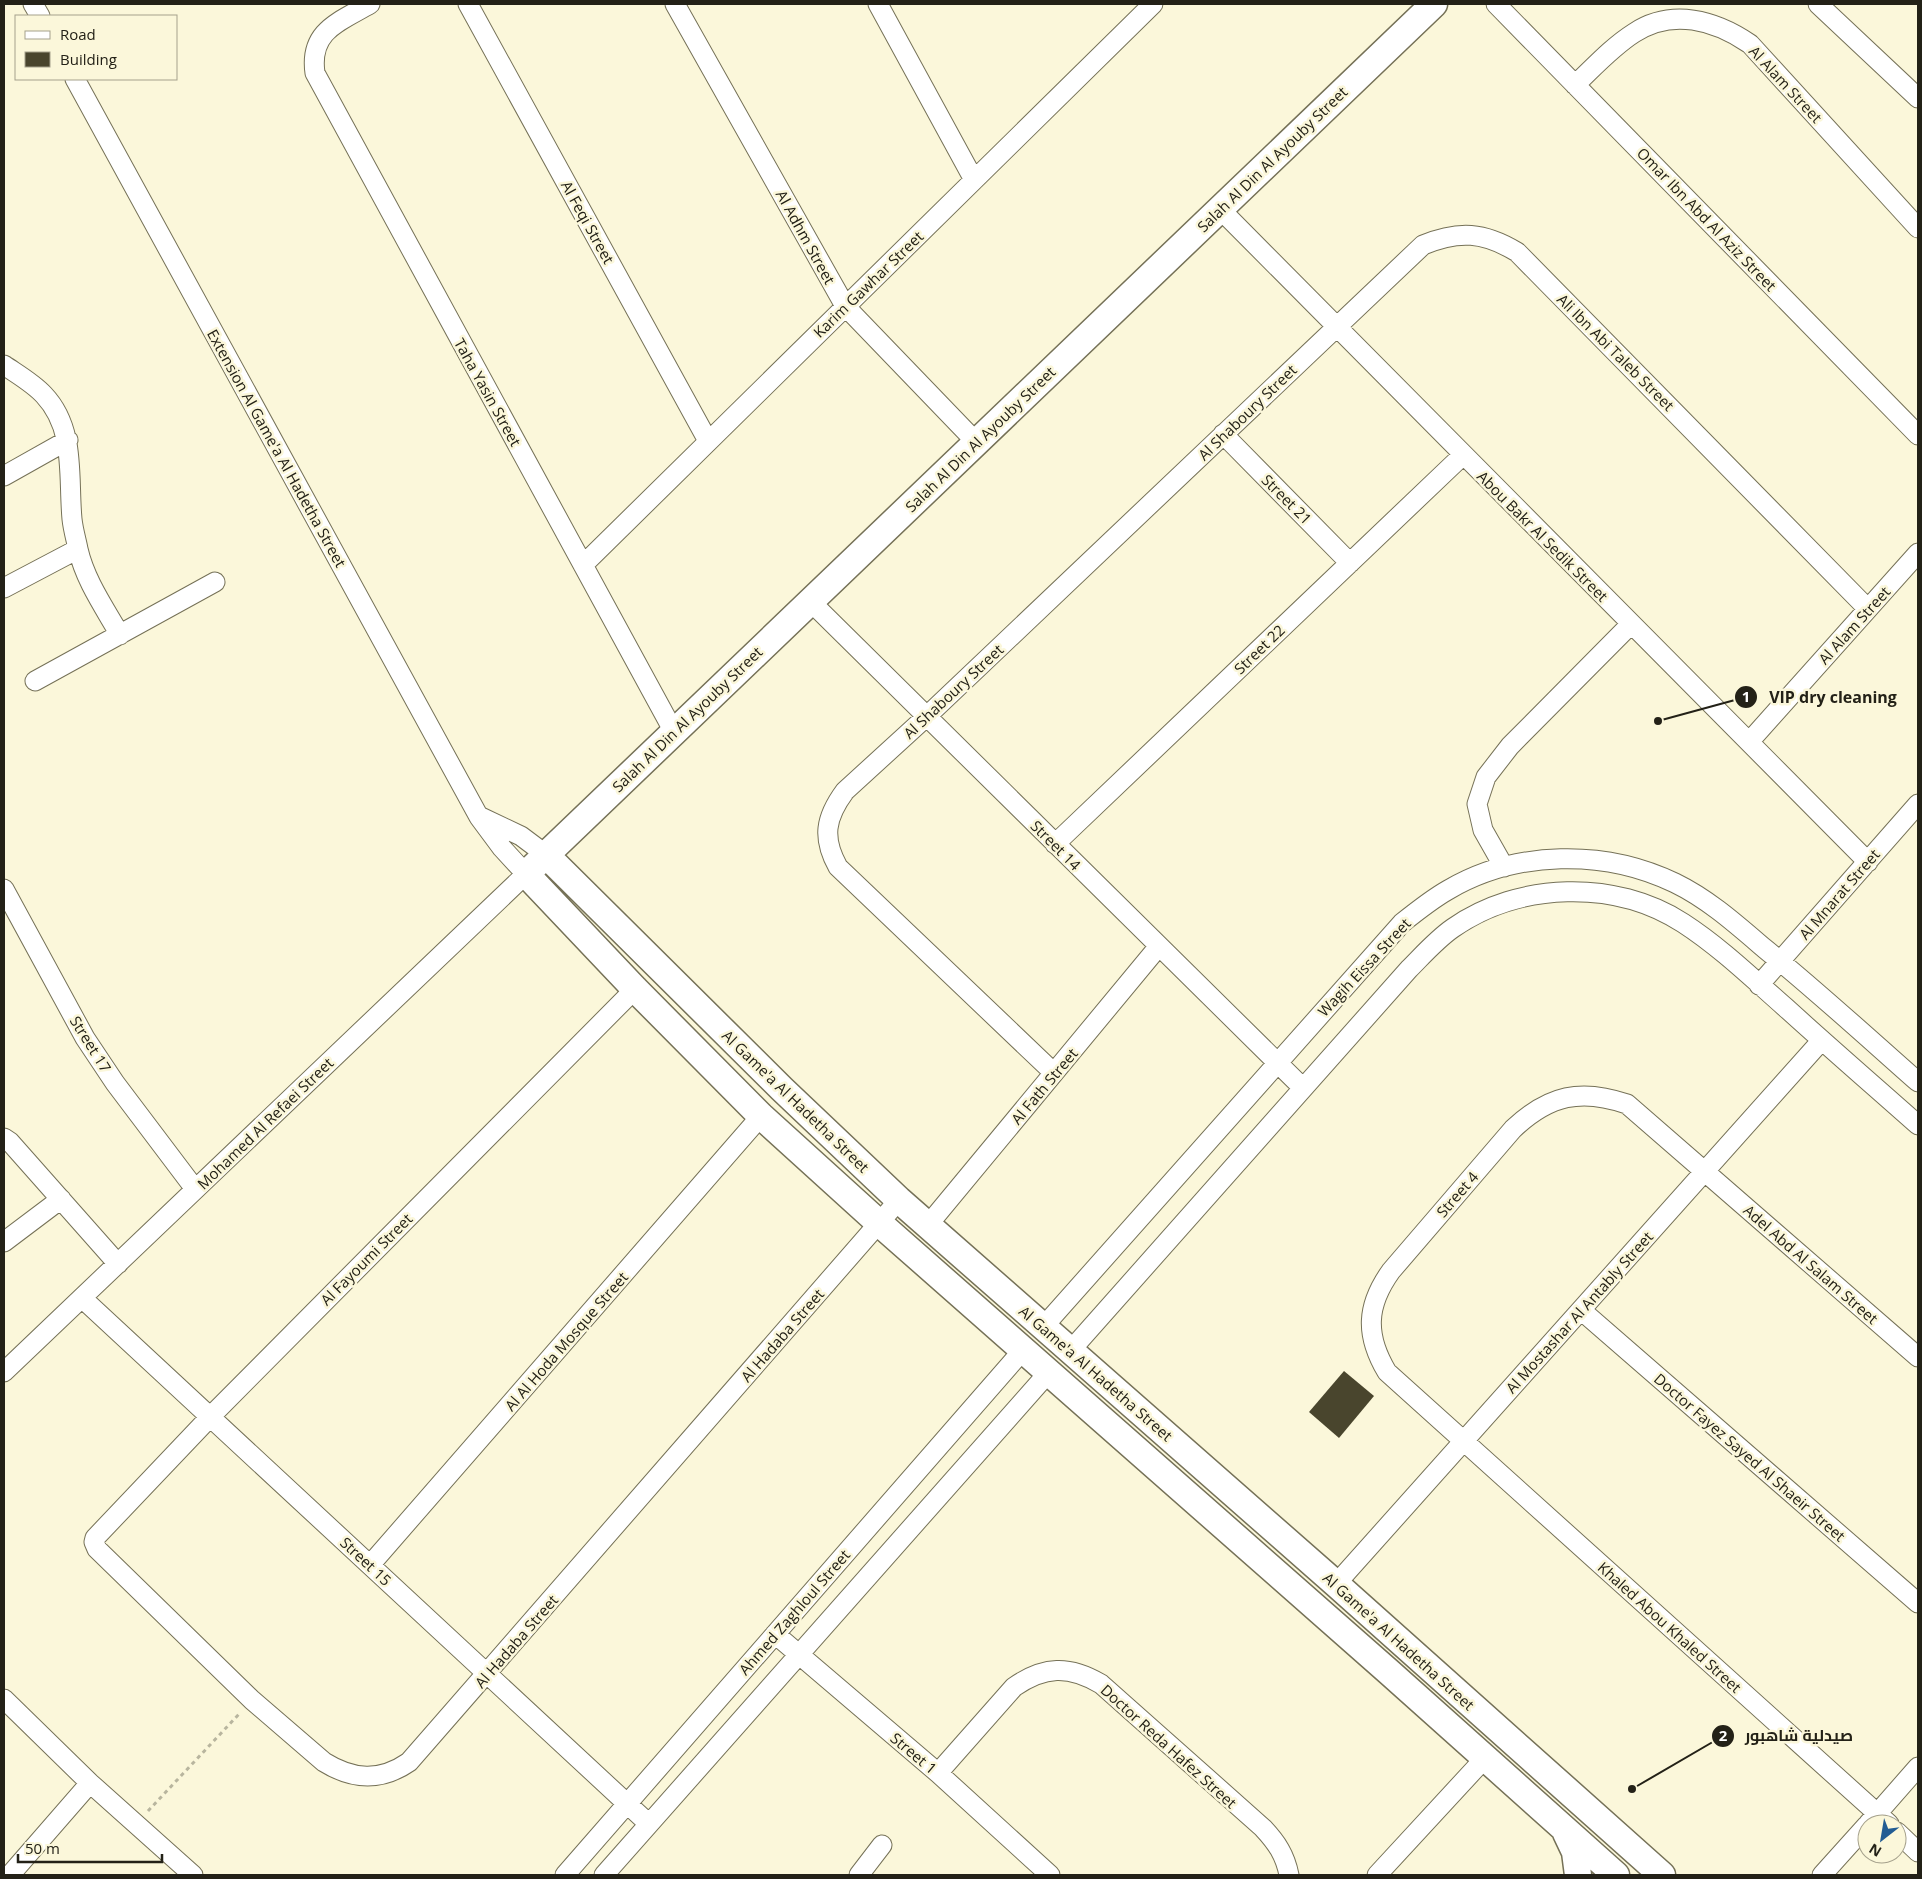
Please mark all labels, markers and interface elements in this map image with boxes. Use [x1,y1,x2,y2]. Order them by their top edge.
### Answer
legend [15,15,178,80]
text: Road [60,24,96,44]
street label: Al Alam Street [1745,41,1827,127]
text: Building [60,49,117,69]
street label: Salah Al Din Al Ayouby Street [1193,82,1351,236]
street label: Omar Ibn Abd Al Aziz Street [1633,143,1781,295]
street label: Al Feqi Street [557,177,619,267]
street label: Al Adhm Street [772,186,840,288]
street label: Karim Gawhar Street [809,226,927,342]
street label: Ali Ibn Abi Taleb Street [1553,289,1679,415]
street label: Extension Al Game'a Al Hadetha Street [203,325,351,571]
street label: Taha Yasin Street [450,334,526,450]
street label: Al Shaboury Street [1193,360,1301,464]
street label: Salah Al Din Al Ayouby Street [901,362,1059,516]
street label: Abou Bakr Al Sedik Street [1473,466,1613,606]
street label: Street 21 [1258,470,1316,528]
street label: Al Alam Street [1814,582,1894,668]
street label: Street 22 [1229,620,1289,678]
street label: Al Shaboury Street [899,639,1007,743]
street label: Salah Al Din Al Ayouby Street [608,642,766,796]
callout: VIP dry cleaning [1734,681,1907,712]
text: 1 [1742,686,1750,706]
text: VIP dry cleaning [1769,686,1897,708]
street label: Street 14 [1027,816,1086,875]
street label: Al Mnarat Street [1794,844,1884,944]
street label: Wagih Eissa Street [1313,913,1415,1021]
street label: Street 17 [66,1012,116,1076]
street label: Al Game'a Al Hadetha Street [718,1025,874,1177]
street label: Al Fath Street [1006,1044,1082,1128]
street label: Mohamed Al Refaei Street [193,1053,337,1193]
street label: Street 4 [1432,1167,1483,1221]
street label: Adel Abd Al Salam Street [1740,1200,1882,1328]
street label: Al Fayoumi Street [316,1209,416,1309]
street label: Al Mostashar Al Antably Street [1501,1227,1657,1397]
street label: Al Al Hoda Mosque Street [500,1267,632,1415]
street label: Al Hadaba Street [736,1284,828,1386]
street label: Al Game'a Al Hadetha Street [1015,1301,1177,1445]
street label: Doctor Fayez Sayed Al Shaeir Street [1650,1368,1850,1546]
street label: Street 15 [336,1532,396,1590]
street label: Ahmed Zaghloul Street [734,1545,854,1679]
street label: Khaled Abou Khaled Street [1594,1557,1746,1697]
street label: Al Game'a Al Hadetha Street [1319,1568,1479,1714]
street label: Al Hadaba Street [470,1590,562,1692]
street label: Doctor Reda Hafez Street [1097,1680,1241,1812]
callout: صيدلية شاهبور [1710,1720,1863,1751]
text: صيدلية شاهبور [1744,1724,1853,1746]
text: 2 [1719,1725,1728,1745]
street label: Street 1 [887,1728,941,1778]
north arrow [1857,1814,1907,1864]
scale bar [18,1832,161,1864]
text: 50 m [25,1838,60,1858]
text: N [1865,1839,1885,1862]

